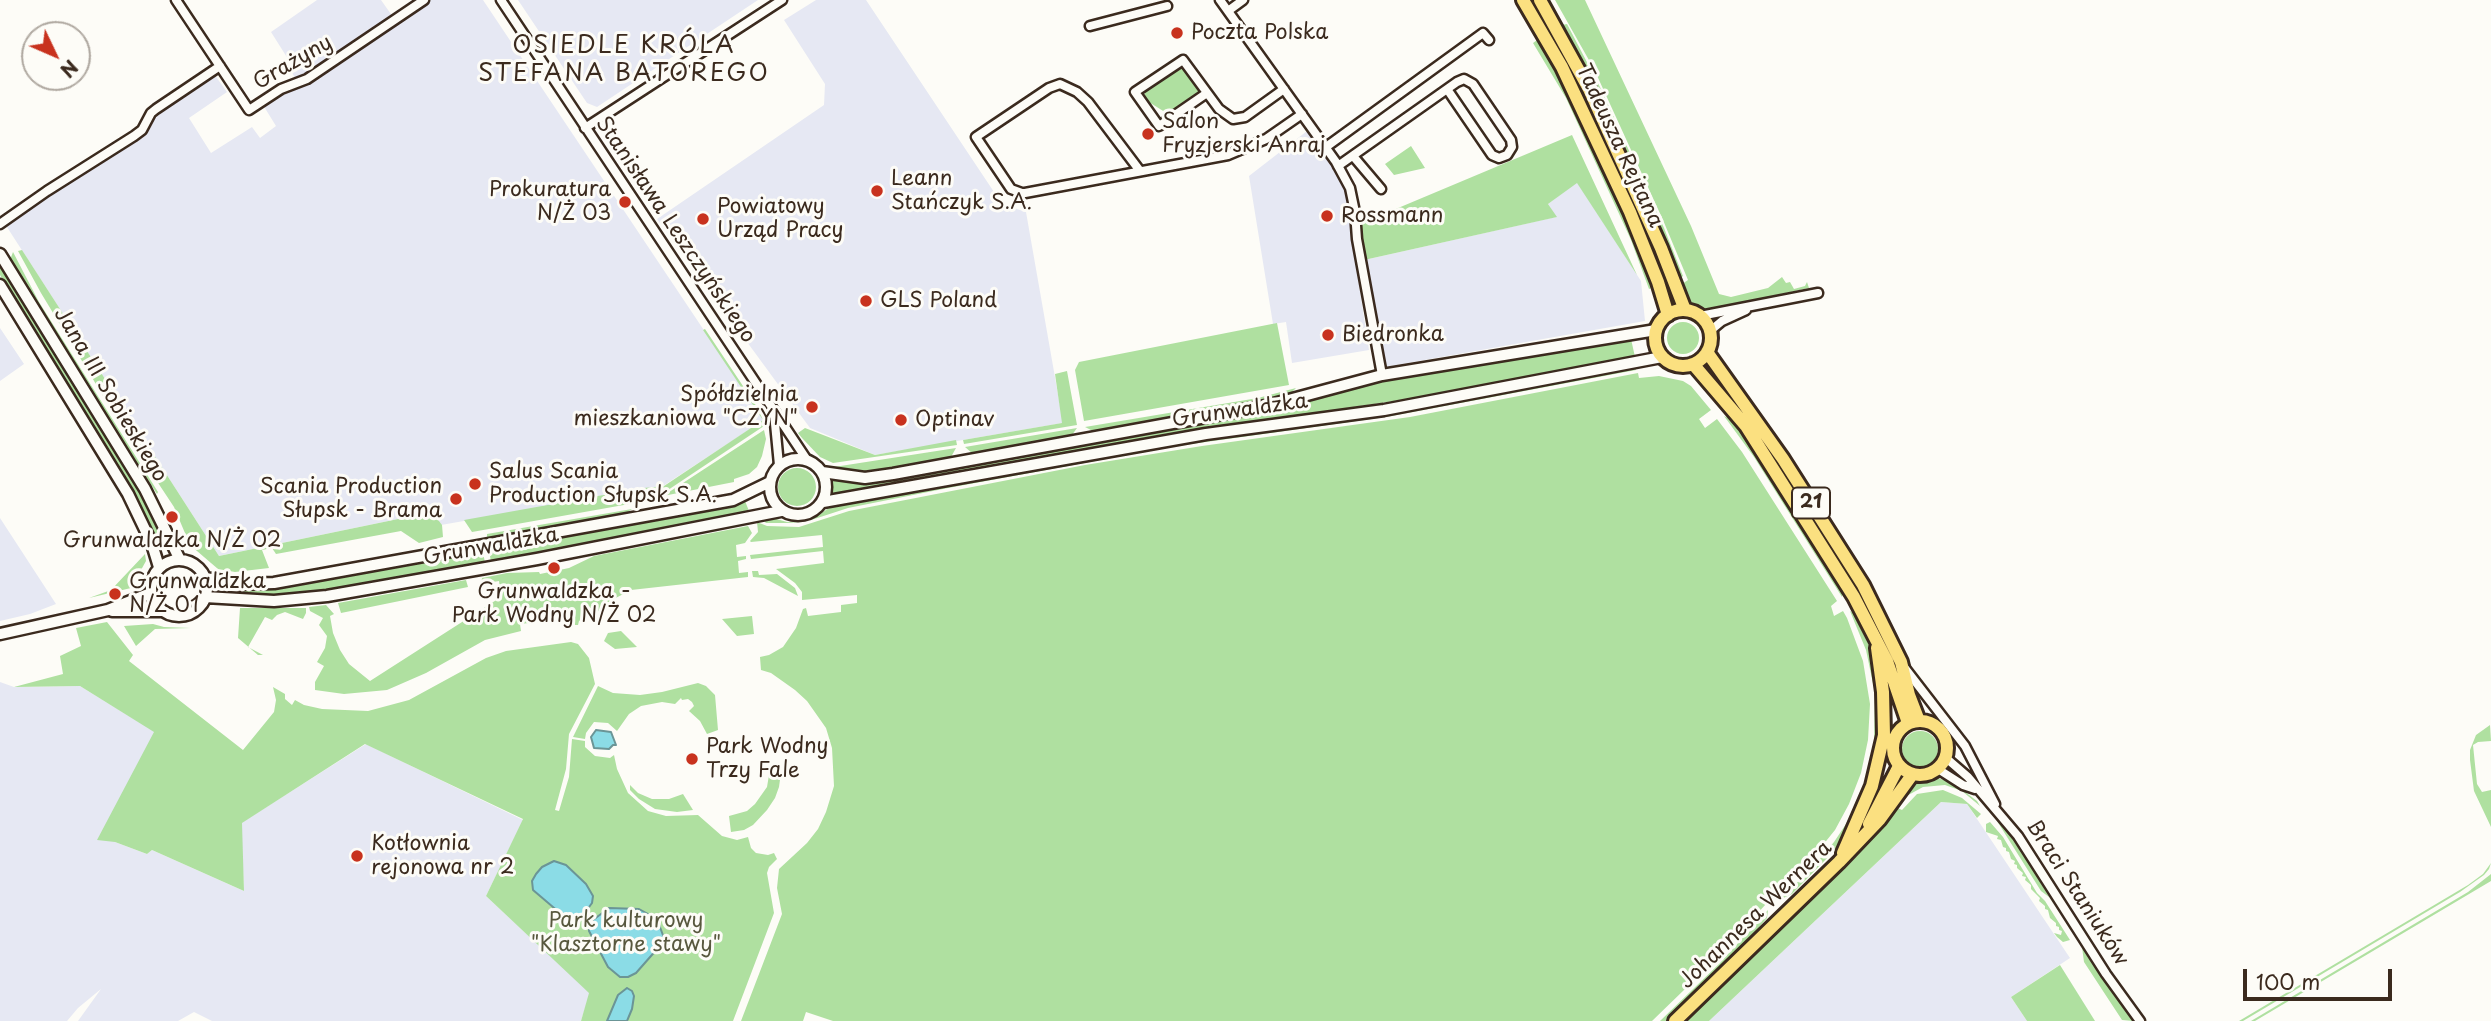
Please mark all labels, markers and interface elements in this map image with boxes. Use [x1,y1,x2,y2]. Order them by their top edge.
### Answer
place label: Poczta Polska [1191,20,1328,46]
north arrow [21,21,91,91]
marker: Poczta Polska [1169,25,1185,41]
street label: Grażyny [249,30,337,96]
district label: OSIEDLE KRÓLA STEFANA BATOREGO [481,32,767,88]
text: N [54,54,85,84]
street label: Tadeusza Rejtana [1570,60,1668,232]
place label: Salon Fryzjerski Anraj [1162,109,1326,159]
street label: Stanisława Leszczyńskiego [590,112,760,348]
marker: Salon Fryzjerski Anraj [1140,126,1156,142]
place label: Leann Stańczyk S.A. [891,166,1032,216]
place label: Prokuratura N/Ż 03 [489,177,611,227]
marker: Leann Stańczyk S.A. [869,183,885,199]
marker: Prokuratura N/Ż 03 [617,194,633,210]
place label: Powiatowy Urząd Pracy [717,194,843,244]
place label: Rossmann [1341,203,1443,229]
marker: Rossmann [1319,208,1335,224]
marker: Powiatowy Urząd Pracy [695,211,711,227]
place label: GLS Poland [880,288,997,314]
marker: GLS Poland [858,293,874,309]
street label: Jana III Sobieskiego [48,303,172,487]
place label: Biedronka [1342,322,1444,348]
marker: Biedronka [1320,327,1336,343]
place label: Spółdzielnia mieszkaniowa "CZYN" [573,382,798,432]
street label: Grunwaldzka [1171,389,1309,433]
marker: Spółdzielnia mieszkaniowa "CZYN" [804,399,820,415]
place label: Optinav [915,407,994,433]
marker: Optinav [893,412,909,428]
place label: Salus Scania Production Słupsk S.A. [489,459,717,509]
place label: Scania Production Słupsk - Brama [260,474,442,524]
marker: Salus Scania Production Słupsk S.A. [467,476,483,492]
road number: 21 [1792,488,1830,518]
marker: Scania Production Słupsk - Brama [448,491,464,507]
marker: Grunwaldzka N/Ż 02 [164,509,180,525]
street label: Grunwaldzka [421,523,561,571]
place label: Grunwaldzka N/Ż 02 [63,528,281,554]
marker: Grunwaldzka - Park Wodny N/Ż 02 [546,560,562,576]
place label: Grunwaldzka N/Ż 01 [129,569,266,619]
place label: Grunwaldzka - Park Wodny N/Ż 02 [452,579,656,629]
marker: Grunwaldzka N/Ż 01 [107,586,123,602]
place label: Park Wodny Trzy Fale [706,734,829,784]
marker: Park Wodny Trzy Fale [684,751,700,767]
street label: Braci Staniuków [2020,815,2134,971]
place label: Kotłownia rejonowa nr 2 [371,831,514,881]
street label: Johannesa Wernera [1675,836,1837,994]
marker: Kotłownia rejonowa nr 2 [349,848,365,864]
park label: Park kulturowy "Klasztorne stawy" [531,908,721,958]
scale bar [2246,954,2395,998]
text: 100 m [2256,965,2320,997]

